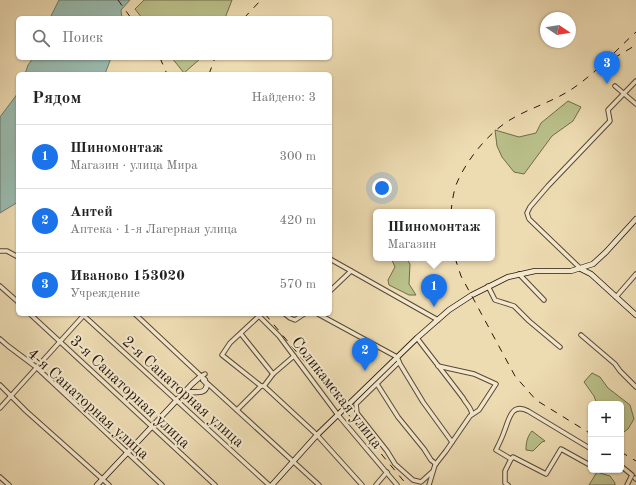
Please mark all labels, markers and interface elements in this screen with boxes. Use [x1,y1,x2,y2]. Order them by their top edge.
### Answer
north arrow [540,12,576,48]
search box [16,16,332,60]
icon: search [30,27,52,49]
text: Поиск [62,31,103,46]
pin: 3 [594,51,620,84]
text: Рядом [32,90,81,107]
text: Найдено: 3 [252,91,316,104]
text: Шиномонтаж [70,141,163,156]
text: 1 [41,150,49,163]
text: 300 m [279,150,316,163]
text: Магазин · улица Мира [70,159,198,172]
your location [372,178,392,198]
text: Антей [70,205,113,220]
popup [373,209,495,261]
text: 2 [41,214,49,227]
text: 420 m [279,214,316,227]
text: Шиномонтаж [388,220,480,235]
text: Аптека · 1-я Лагерная улица [70,223,237,236]
text: Магазин [388,238,436,251]
text: Иваново 153020 [70,269,185,284]
pin: 1 [421,274,447,307]
text: 3 [41,278,49,291]
text: 570 m [279,278,316,291]
text: Учреждение [70,287,140,300]
street label: 3-я Санаторная улица [67,333,193,452]
street label: 2-я Санаторная улица [119,334,247,451]
street label: Соликамская улица [288,334,385,452]
pin: 2 [352,338,378,371]
street label: 4-я Санаторная улица [24,346,152,463]
map controls [588,401,624,473]
button: + [588,401,624,437]
button: − [588,437,624,473]

